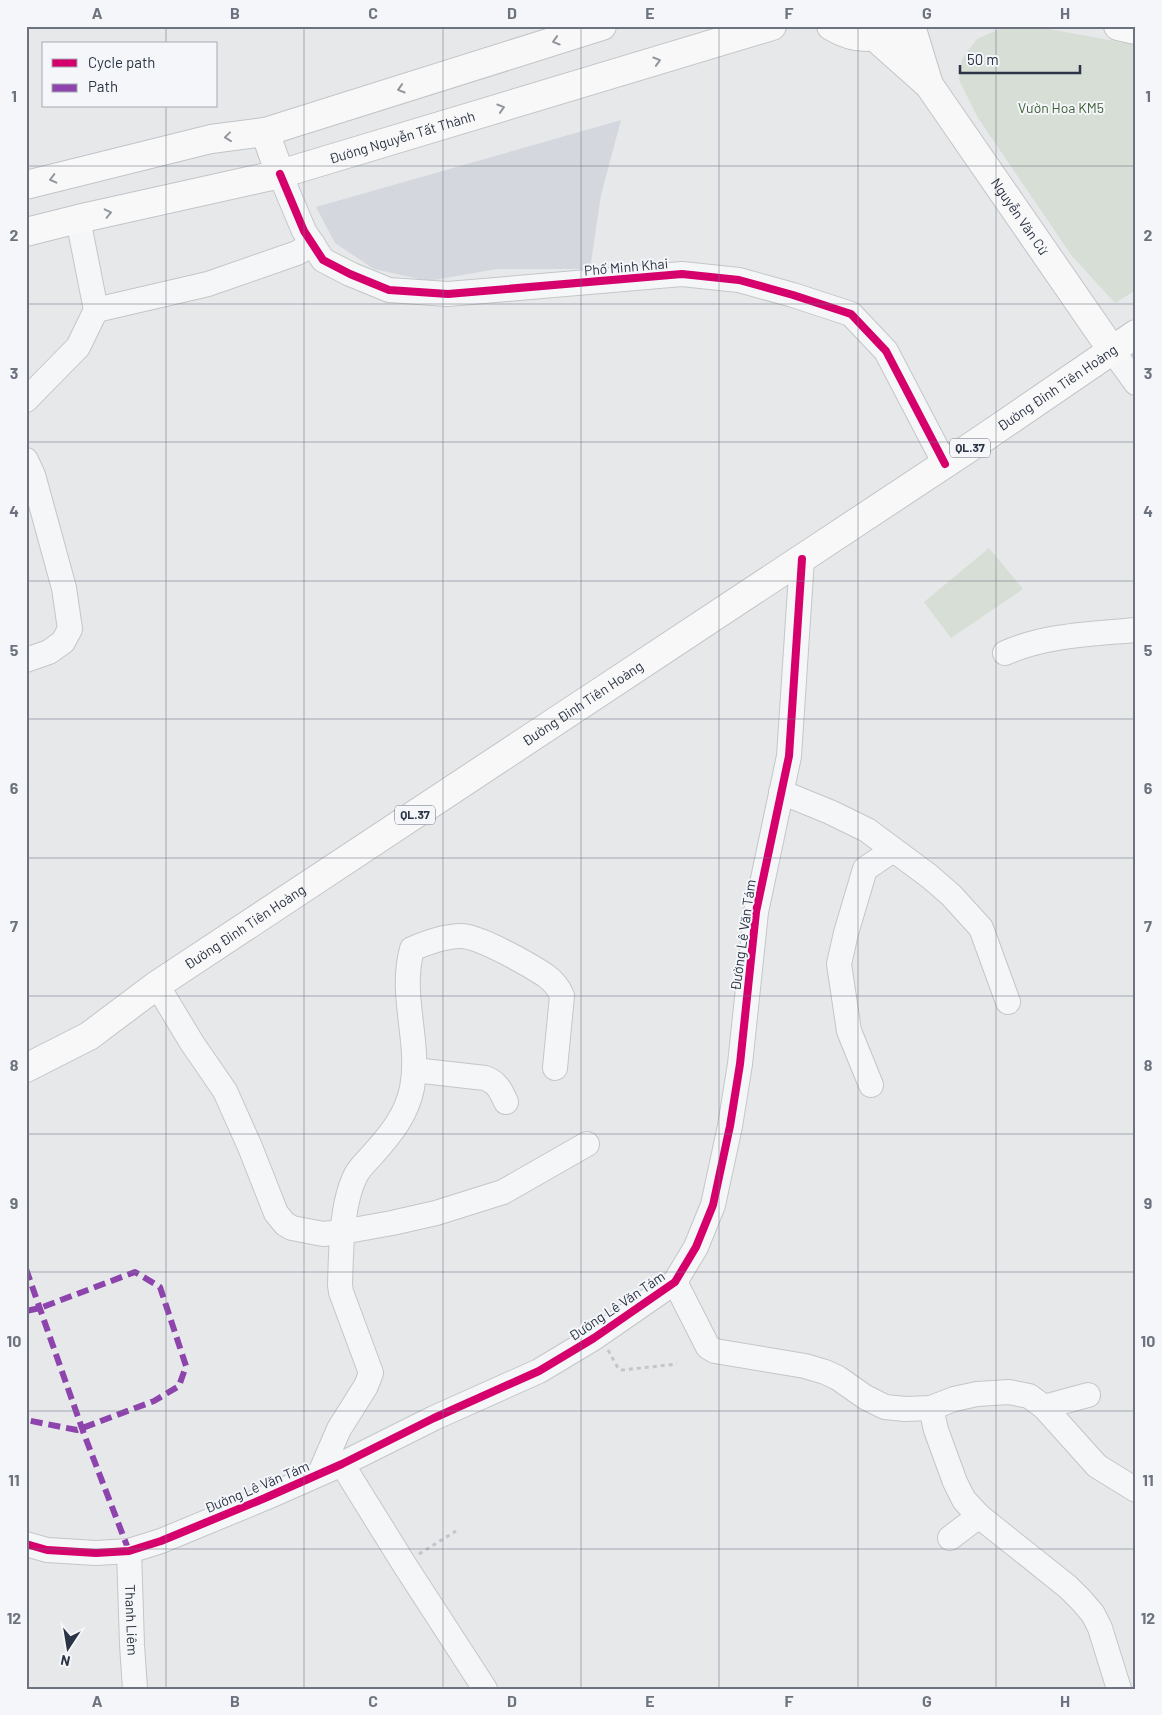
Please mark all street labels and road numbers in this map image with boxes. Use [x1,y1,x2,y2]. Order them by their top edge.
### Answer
street label: Đường Nguyễn Tất Thành [327,107,477,167]
street label: Nguyễn Văn Cừ [988,174,1053,258]
street label: Phố Minh Khai [583,254,669,279]
street label: Đường Đinh Tiên Hoàng [994,340,1120,434]
road number: QL.37 [950,438,990,458]
street label: Đường Đinh Tiên Hoàng [519,657,646,749]
road number: QL.37 [395,806,435,824]
street label: Đường Lê Văn Tám [726,878,759,992]
street label: Đường Đinh Tiên Hoàng [181,880,308,973]
street label: Đường Lê Văn Tám [566,1267,668,1344]
street label: Đường Lê Văn Tám [202,1457,312,1516]
street label: Thanh Liêm [122,1584,142,1656]

